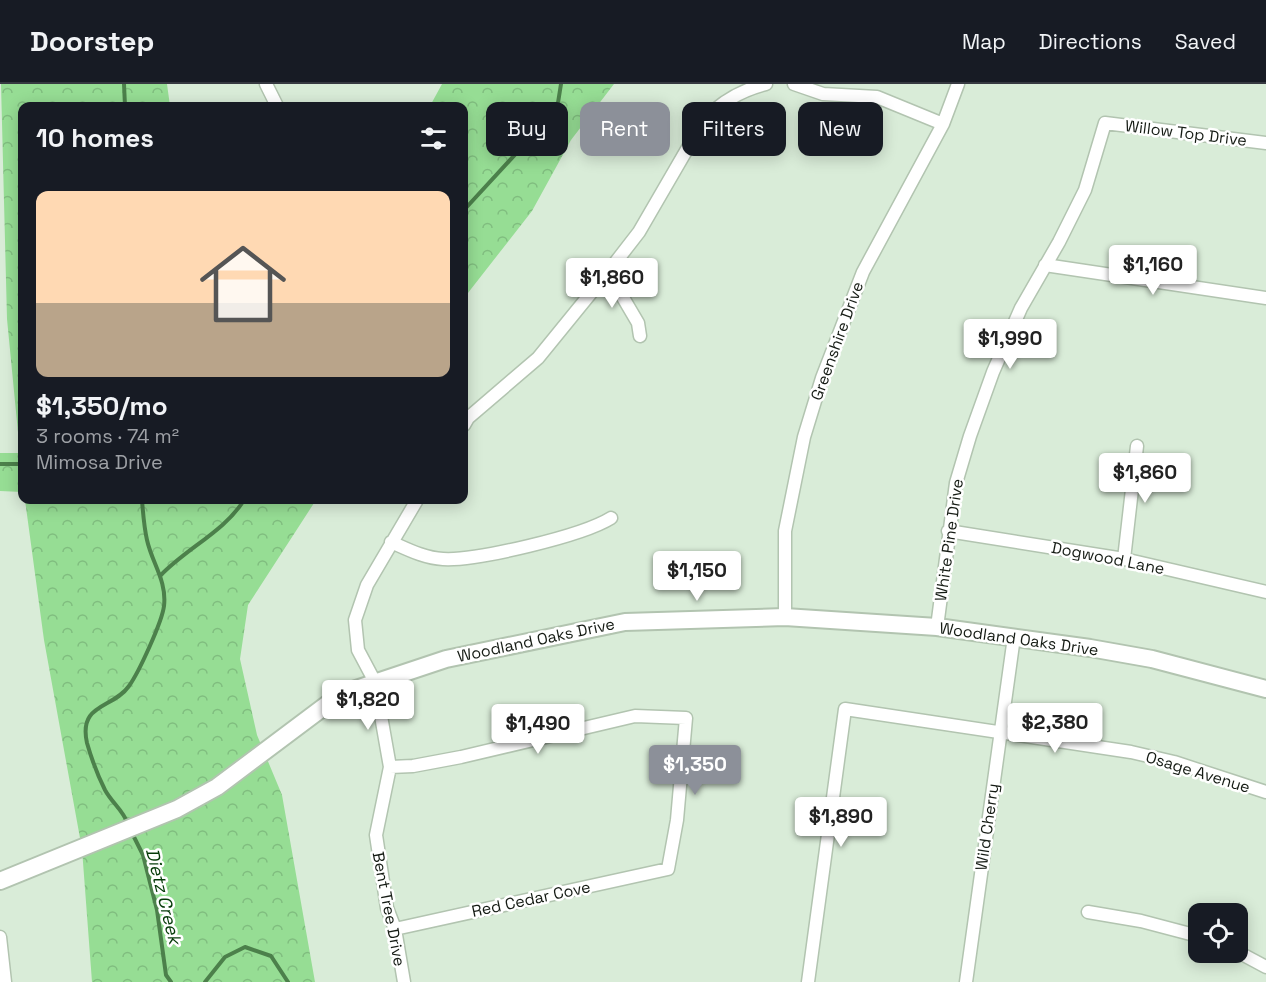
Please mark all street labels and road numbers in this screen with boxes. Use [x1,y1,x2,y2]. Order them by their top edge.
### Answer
street label: Willow Top Drive [1124,115,1248,151]
street label: Greenshire Drive [806,279,868,403]
street label: White Pine Drive [930,477,968,603]
street label: Dogwood Lane [1050,537,1166,579]
street label: Woodland Oaks Drive [455,613,617,667]
street label: Woodland Oaks Drive [938,617,1100,661]
street label: Osage Avenue [1143,746,1253,798]
street label: Wild Cherry [971,782,1003,872]
street label: Bent Tree Drive [368,850,410,968]
street label: Red Cedar Cove [470,876,592,922]

